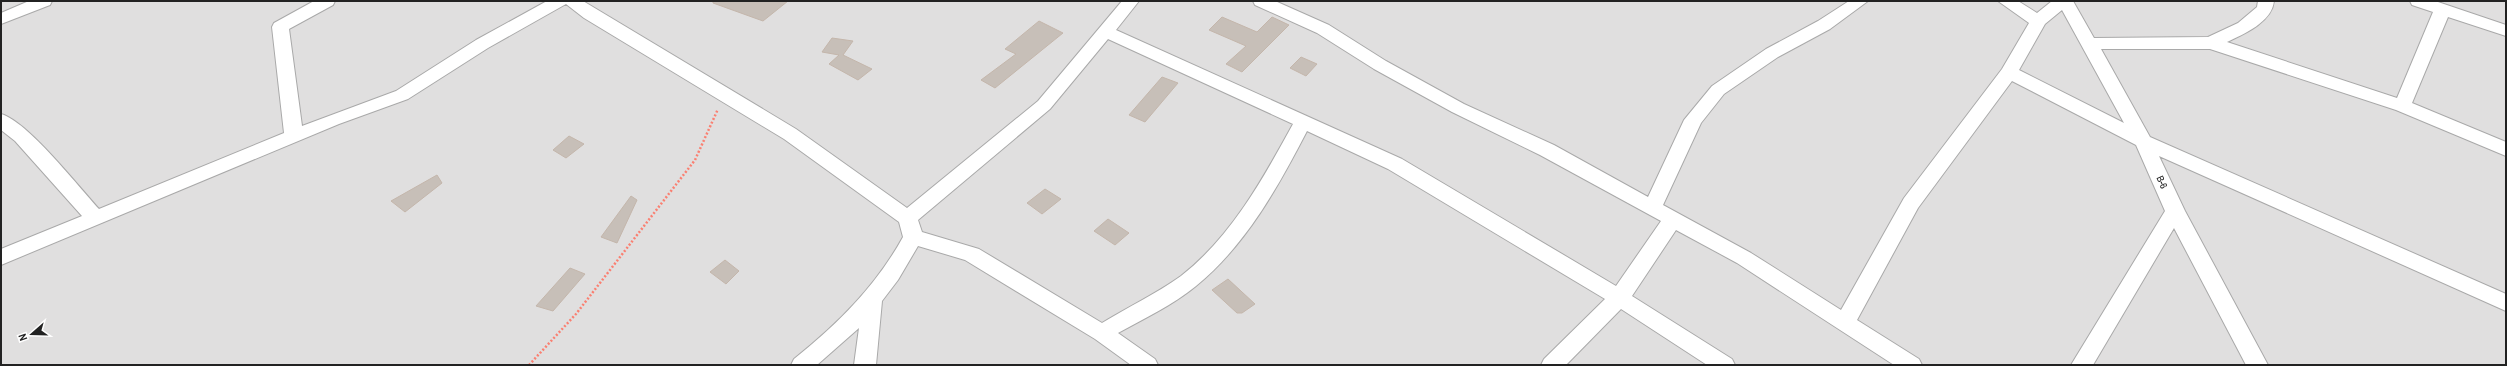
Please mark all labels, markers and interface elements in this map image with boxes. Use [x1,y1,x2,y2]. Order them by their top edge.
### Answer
street label: B-6 [2153,173,2171,191]
north arrow [12,314,52,354]
text: N [15,332,30,343]

